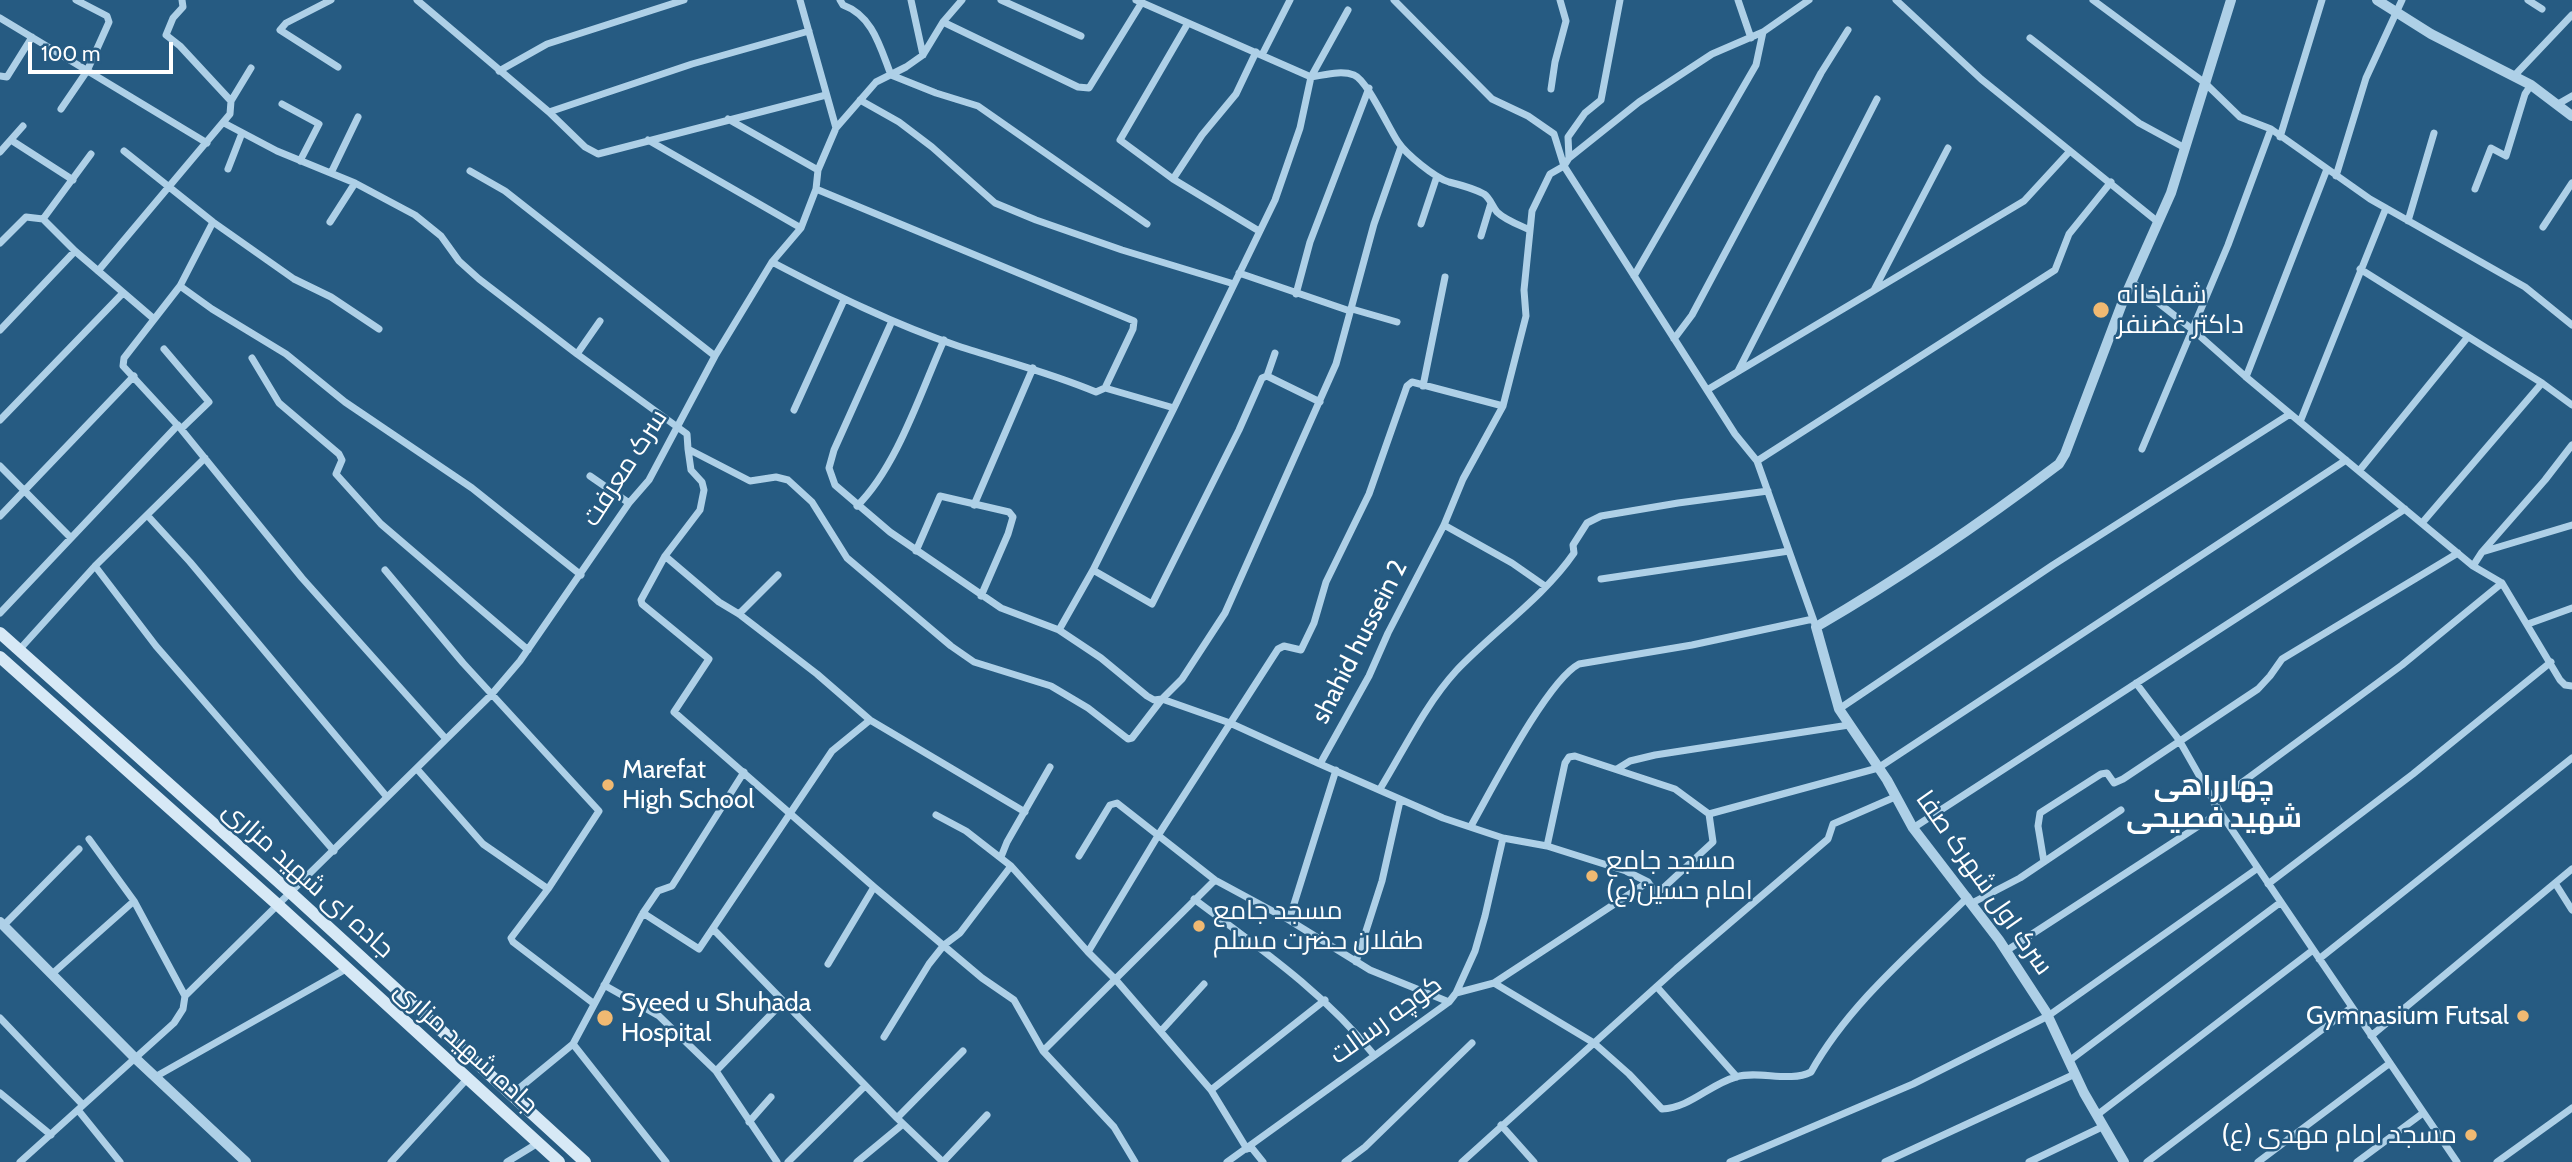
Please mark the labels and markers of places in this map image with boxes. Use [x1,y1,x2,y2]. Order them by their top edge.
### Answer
place label: شفاخانه داکتر غضنفر [2117,279,2244,340]
marker: شفاخانه داکتر غضنفر [2091,300,2111,320]
place label: Marefat High School [622,754,754,816]
marker: Marefat High School [600,777,616,793]
place label: مسجد جامع امام حسین(ع) [1606,845,1753,906]
marker: مسجد جامع امام حسین(ع) [1584,868,1600,884]
place label: مسجد جامع طفلان حضرت مسلم [1213,895,1424,956]
marker: مسجد جامع طفلان حضرت مسلم [1191,918,1207,934]
place label: Syeed u Shuhada Hospital [621,987,811,1048]
place label: Gymnasium Futsal [2306,1000,2509,1032]
marker: Syeed u Shuhada Hospital [595,1008,615,1028]
marker: Gymnasium Futsal [2515,1008,2531,1024]
place label: (مسجد امام مهدی (ع [2221,1119,2457,1151]
marker: (مسجد امام مهدی (ع [2463,1127,2479,1143]

